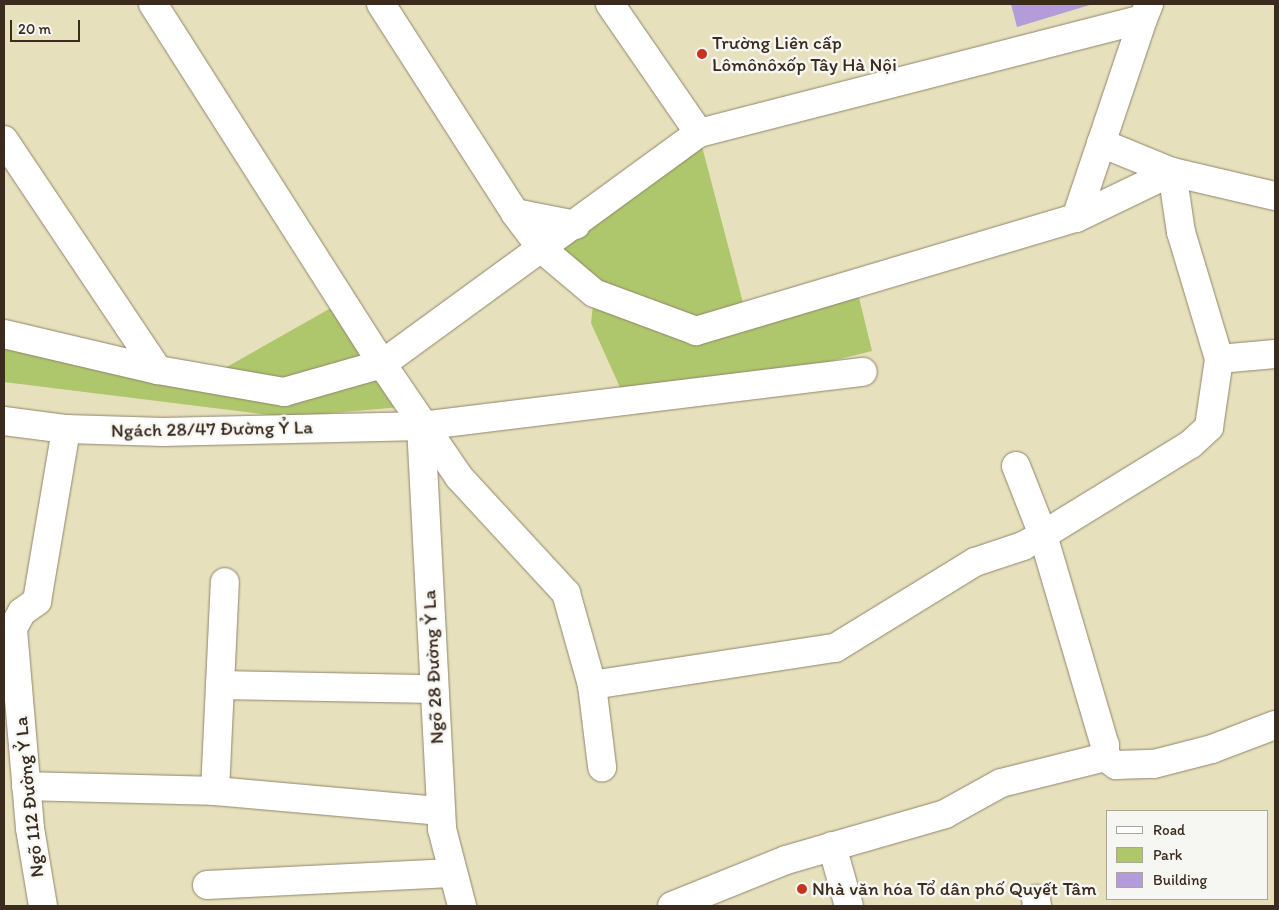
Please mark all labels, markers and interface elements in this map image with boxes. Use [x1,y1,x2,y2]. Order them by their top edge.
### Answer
scale bar [12,10,82,42]
text: 20 m [18,20,51,38]
place label: Trường Liên cấp Lômônôxốp Tây Hà Nội [712,32,897,76]
marker: Trường Liên cấp Lômônôxốp Tây Hà Nội [696,48,708,60]
street label: Ngách 28/47 Đường Ỷ La [111,416,313,442]
street label: Ngõ 28 Đường Ỷ La [418,589,448,745]
street label: Ngõ 112 Đường Ỷ La [9,715,49,879]
legend [1106,810,1269,900]
text: Road [1153,821,1185,839]
text: Park [1153,846,1183,864]
text: Building [1153,871,1207,889]
place label: Nhà văn hóa Tổ dân phố Quyết Tâm [812,878,1096,900]
marker: Nhà văn hóa Tổ dân phố Quyết Tâm [796,883,808,895]

